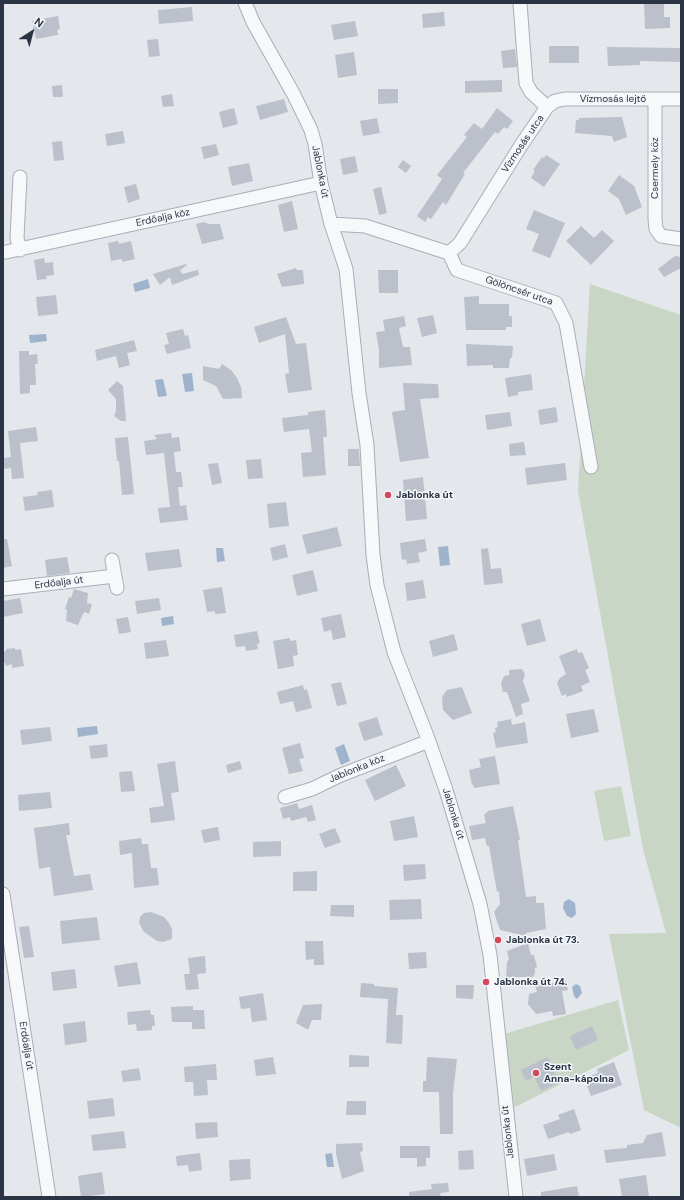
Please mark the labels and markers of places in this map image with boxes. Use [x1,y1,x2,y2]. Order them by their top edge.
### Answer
place label: Jablonka út [396,489,453,501]
marker: Jablonka út [383,490,393,500]
place label: Jablonka út 73. [506,934,579,946]
marker: Jablonka út 73. [493,935,503,945]
place label: Jablonka út 74. [494,976,567,988]
marker: Jablonka út 74. [481,977,491,987]
place label: Szent Anna-kápolna [544,1061,614,1084]
marker: Szent Anna-kápolna [531,1068,541,1078]

